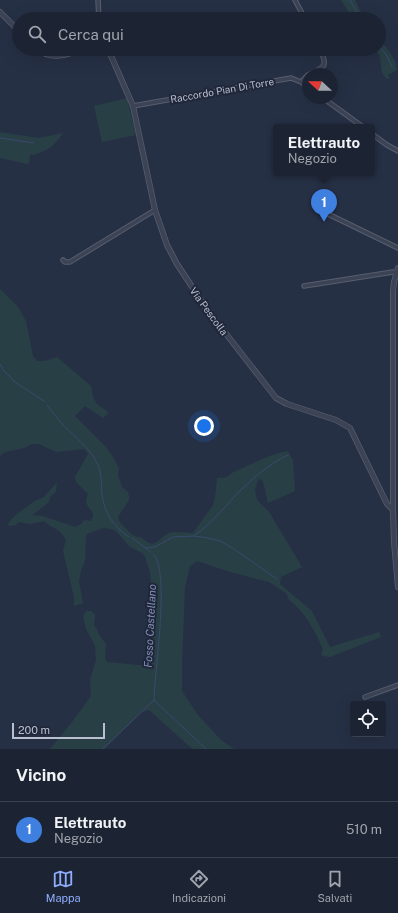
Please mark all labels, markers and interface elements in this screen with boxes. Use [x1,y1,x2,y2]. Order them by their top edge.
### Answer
search box [12,12,386,56]
icon: search [26,23,48,45]
text: Cerca qui [58,26,124,43]
north arrow [302,68,338,104]
street label: Raccordo Pian Di Torre [169,75,275,105]
popup [273,124,375,176]
text: Elettrauto [288,134,360,151]
text: Negozio [288,151,337,166]
pin: 1 [311,189,337,222]
street label: Via Pescolla [188,285,230,337]
your location [194,416,214,436]
water label: Fosso Castellano [142,584,158,668]
map controls [350,701,386,737]
button: locate [350,701,386,737]
scale bar [12,721,105,740]
text: 200 m [18,724,50,736]
text: Vicino [16,765,66,785]
text: Elettrauto [54,814,126,831]
text: 1 [26,822,32,837]
text: 510 m [346,822,382,837]
text: Negozio [54,831,103,846]
tab: Mappa [46,868,81,904]
tab: Indicazioni [172,868,226,904]
tab: Salvati [317,868,352,904]

